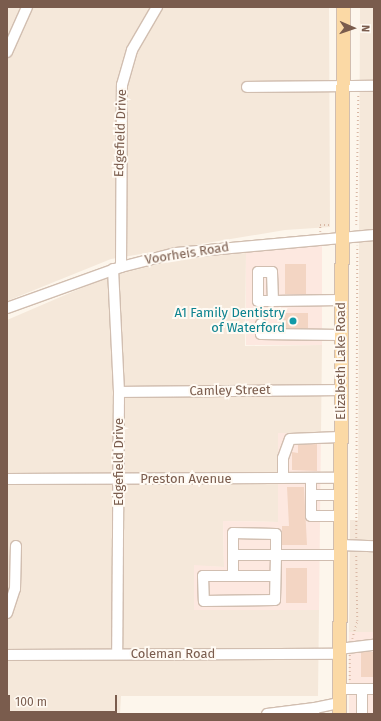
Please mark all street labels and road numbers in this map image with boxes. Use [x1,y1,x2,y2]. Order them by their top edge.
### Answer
street label: Edgefield Drive [112,89,130,177]
street label: Voorheis Road [144,240,230,268]
street label: Elizabeth Lake Road [333,302,349,420]
street label: Camley Street [189,382,271,400]
street label: Edgefield Drive [111,418,127,506]
street label: Preston Avenue [140,471,232,487]
street label: Coleman Road [131,646,215,662]

